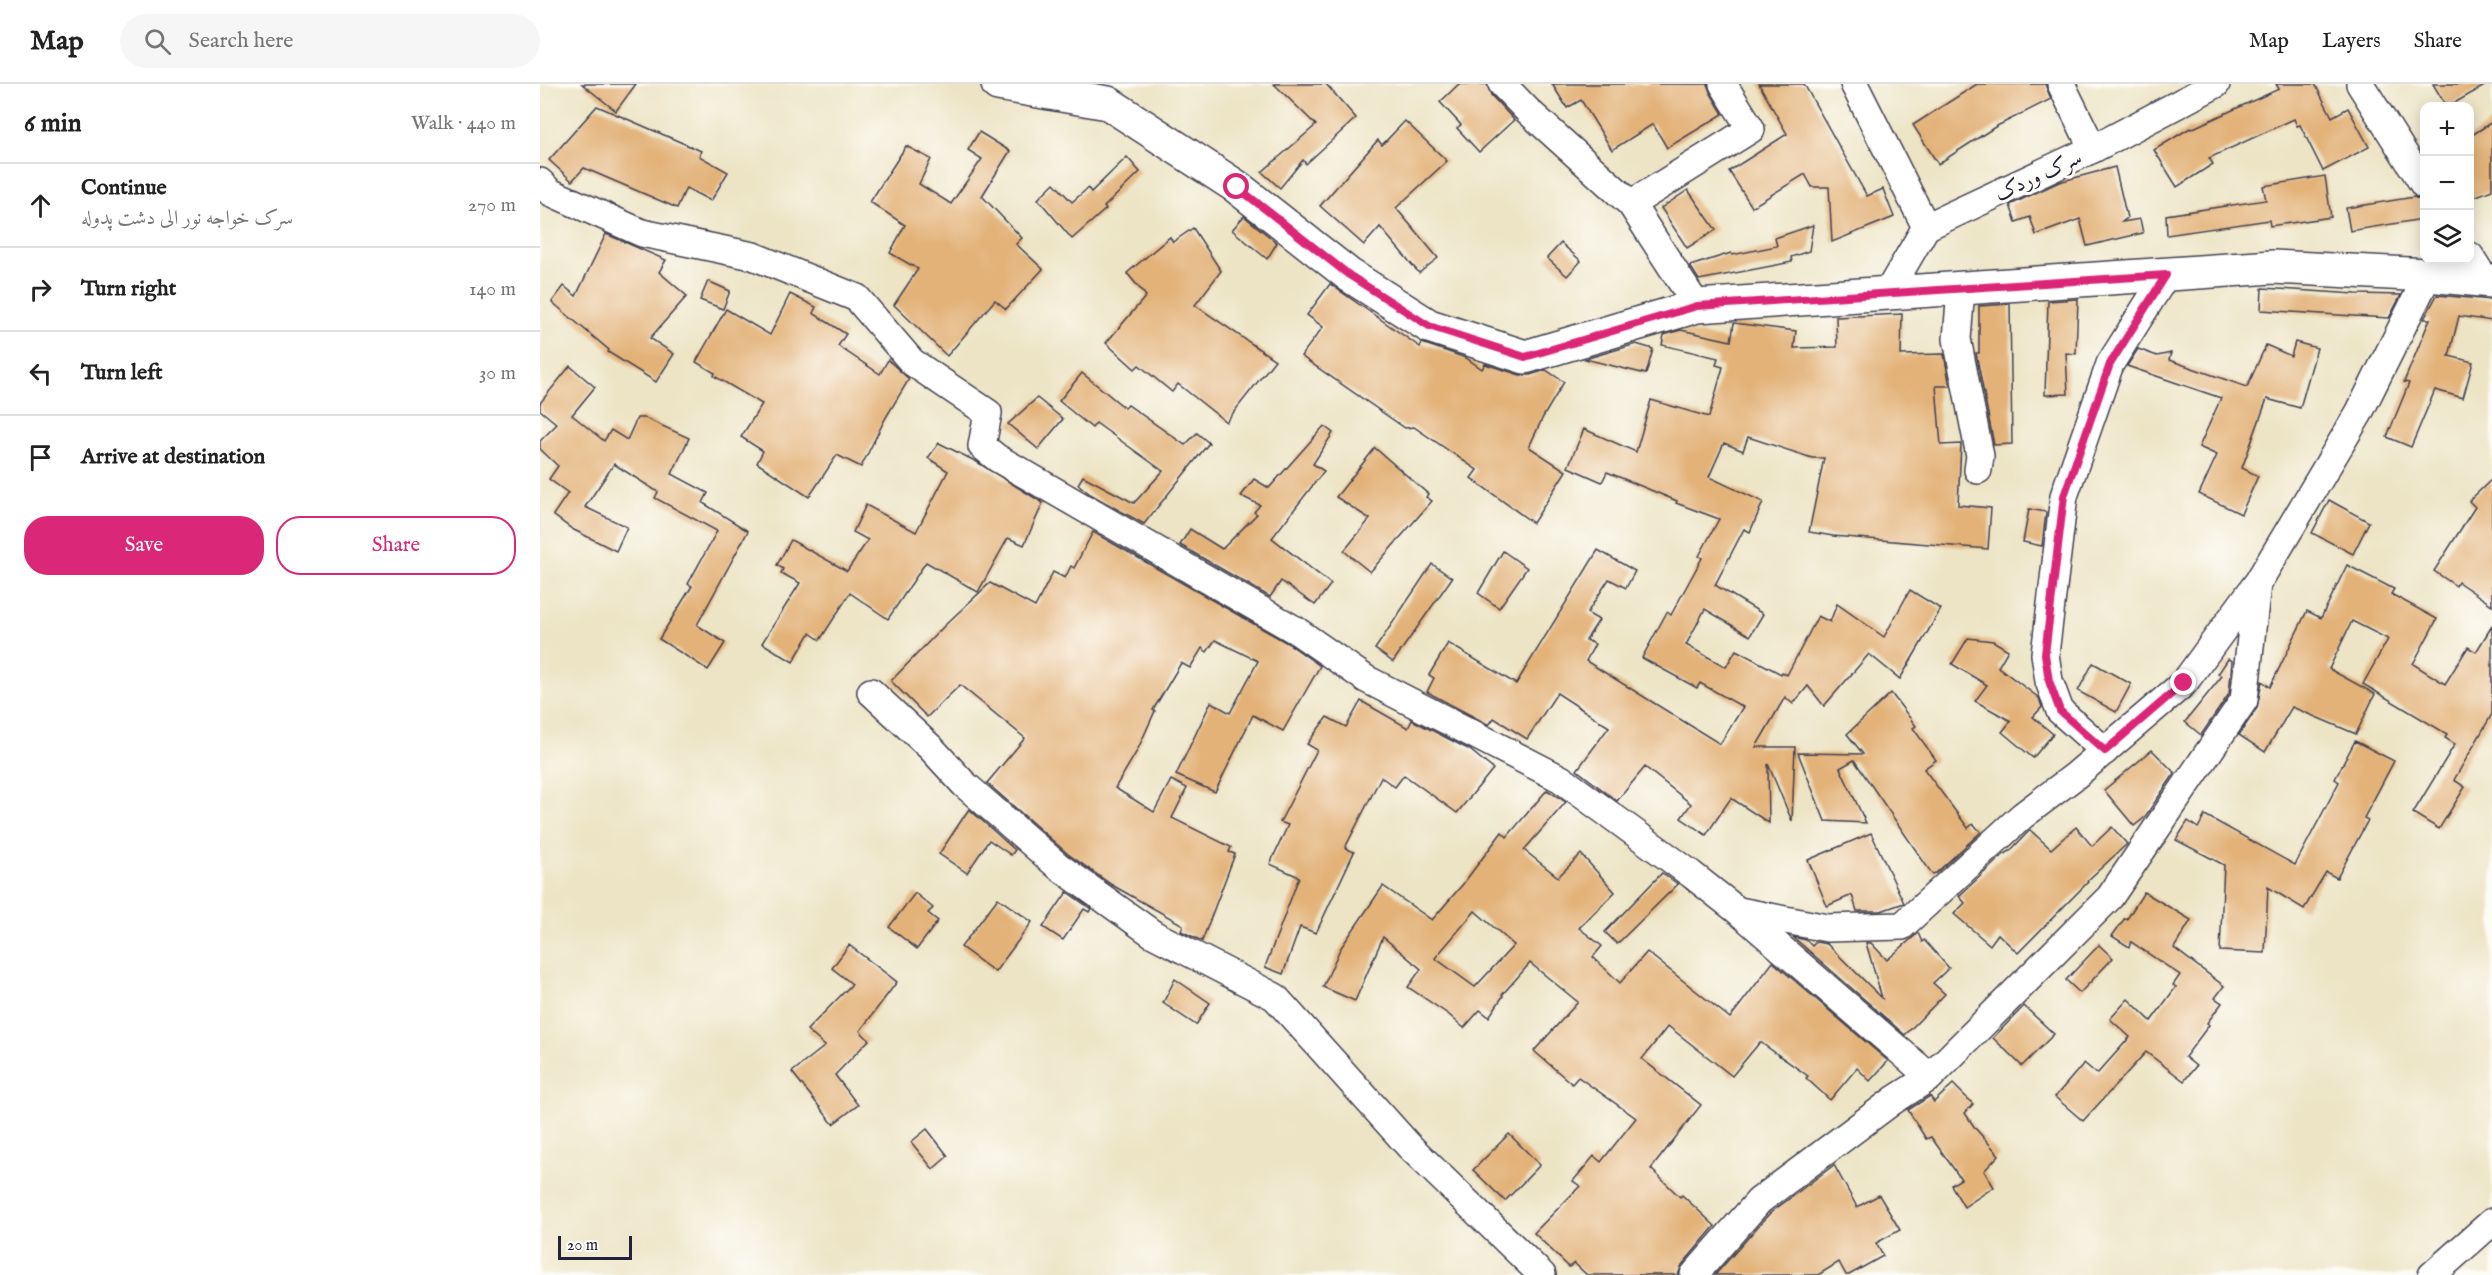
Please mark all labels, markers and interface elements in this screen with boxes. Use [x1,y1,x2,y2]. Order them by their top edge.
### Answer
search box [120,14,540,68]
text: Map [30,24,84,59]
icon: search [141,25,174,58]
text: Search here [189,27,293,55]
text: Map [2249,28,2289,55]
text: Layers [2322,28,2381,55]
text: Share [2414,28,2462,55]
map controls [2420,102,2474,264]
button: + [2420,102,2474,156]
text: 6 min [24,107,82,140]
text: Walk · 440 m [411,111,516,136]
street label: سرک وردک [1991,144,2086,208]
button: − [2420,156,2474,210]
route start [1223,173,1249,199]
text: Continue [81,174,167,202]
icon: ahead [24,189,57,222]
text: 270 m [468,193,516,218]
text: سرک خواجه نور الی دشت پدوله [81,206,293,231]
button: layers [2420,210,2474,264]
icon: right [24,273,57,306]
text: Turn right [81,275,176,303]
text: 140 m [469,277,516,302]
icon: left [24,357,57,390]
text: Turn left [81,359,163,387]
text: 30 m [479,361,516,386]
icon: arrive [24,441,57,474]
text: Arrive at destination [81,443,265,471]
button: Save [24,516,264,575]
button: Share [276,516,516,575]
route end [2170,669,2196,695]
scale bar [558,1233,632,1260]
text: 20 m [567,1236,598,1256]

